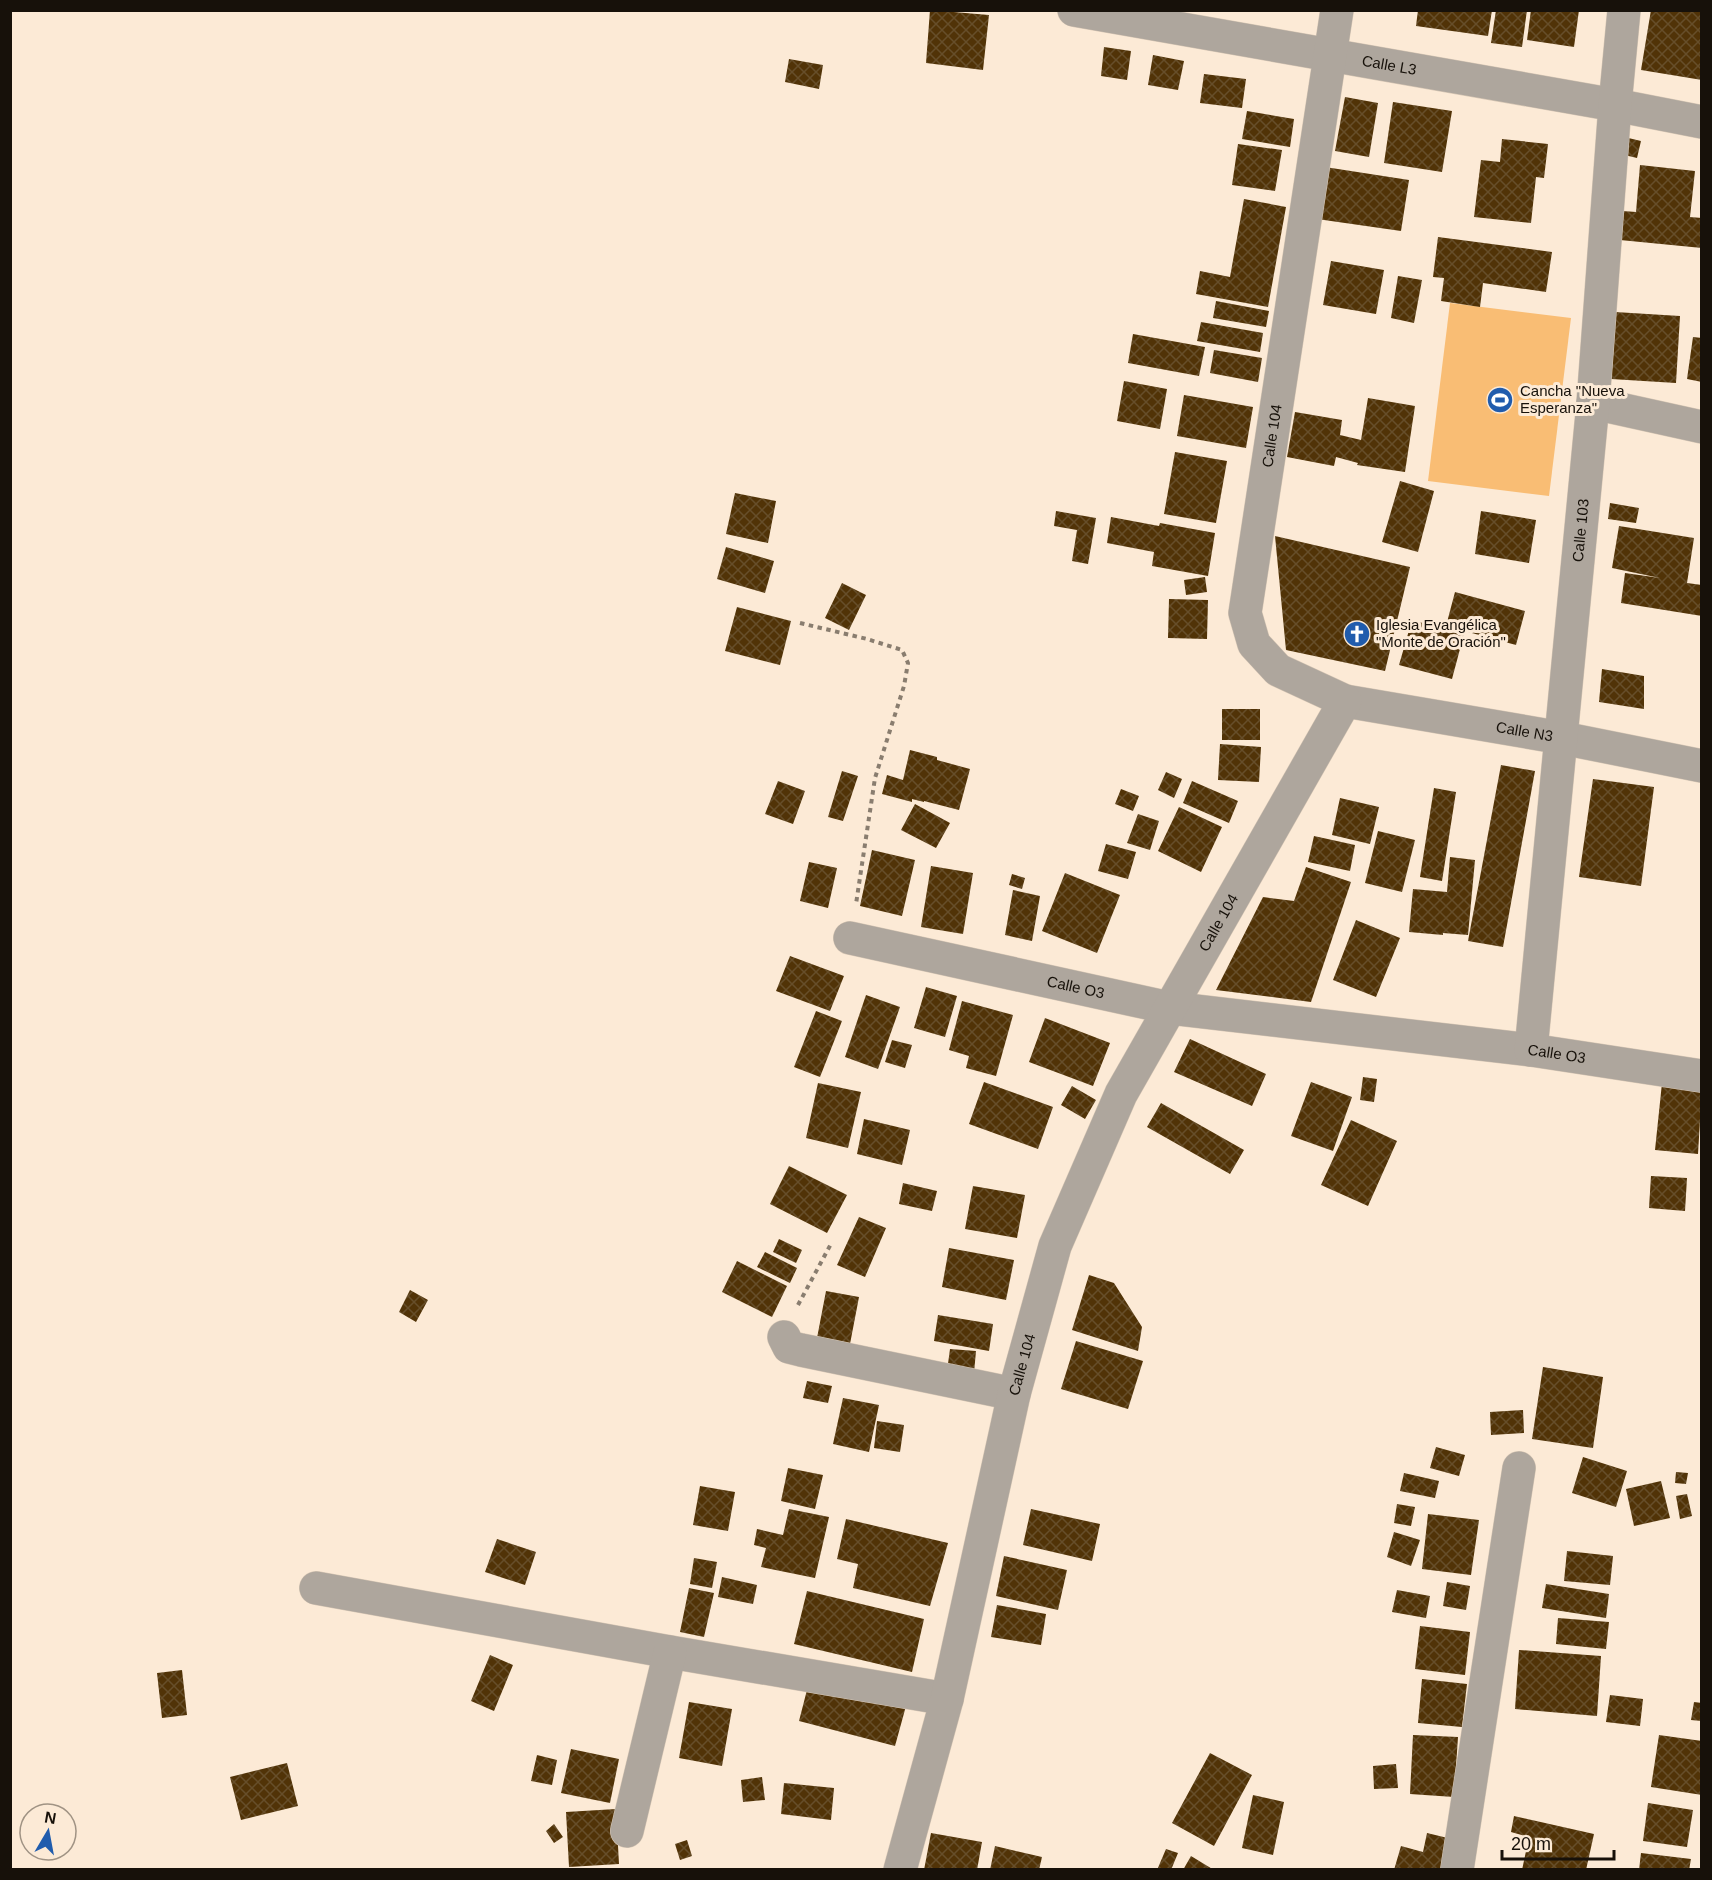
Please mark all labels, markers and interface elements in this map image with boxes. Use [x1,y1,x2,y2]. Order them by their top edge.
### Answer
street label: Calle L3 [1361,52,1418,78]
place label: Cancha "Nueva Esperanza" [1520,382,1625,416]
sports icon: Cancha "Nueva Esperanza" [1485,385,1515,415]
street label: Calle 104 [1258,403,1285,468]
street label: Calle 103 [1569,498,1592,563]
place label: Iglesia Evangélica "Monte de Oración" [1376,616,1506,650]
church icon: Iglesia Evangélica "Monte de Oración" [1342,619,1372,649]
street label: Calle N3 [1495,718,1554,744]
street label: Calle 104 [1195,891,1241,954]
street label: Calle O3 [1045,972,1106,1001]
street label: Calle O3 [1527,1041,1587,1066]
street label: Calle 104 [1005,1332,1038,1397]
north arrow [18,1802,78,1862]
text: N [43,1808,58,1827]
scale bar [1502,1823,1614,1861]
text: 20 m [1511,1834,1551,1854]

